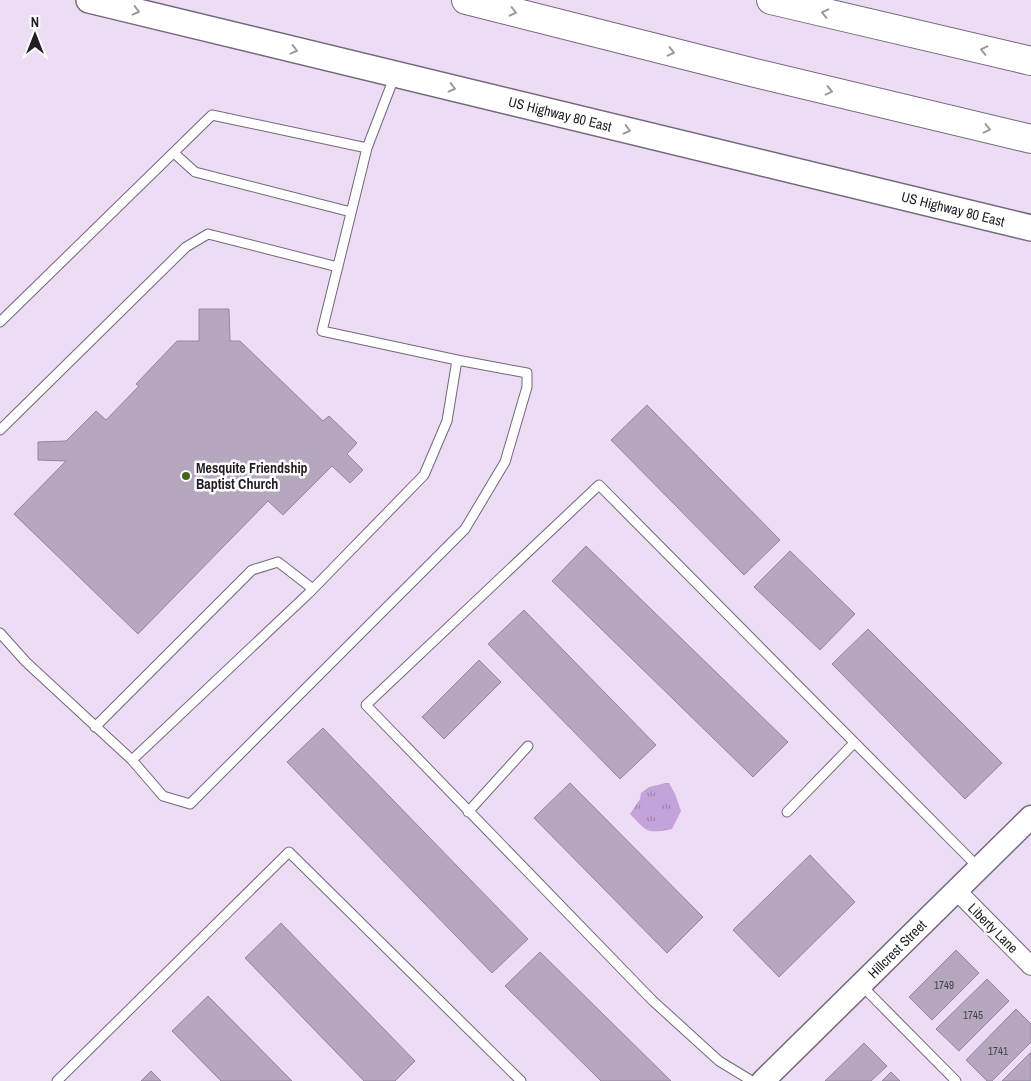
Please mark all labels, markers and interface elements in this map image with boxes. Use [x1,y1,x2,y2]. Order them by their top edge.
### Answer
one-way arrow [131,6,139,16]
one-way arrow [509,6,518,17]
one-way arrow [821,8,830,19]
north arrow [10,10,60,60]
text: N [31,13,39,31]
one-way arrow [289,44,298,55]
one-way arrow [979,45,988,56]
one-way arrow [666,46,675,57]
one-way arrow [447,82,456,93]
one-way arrow [824,85,833,96]
street label: US Highway 80 East [506,92,614,136]
one-way arrow [982,123,991,134]
one-way arrow [622,124,631,135]
street label: US Highway 80 East [899,187,1007,231]
place label: Mesquite Friendship Baptist Church [196,459,308,493]
marker: Mesquite Friendship Baptist Church [180,470,192,482]
street label: Liberty Lane [964,899,1022,957]
street label: Hillcrest Street [864,916,930,982]
house number: 1749 [934,978,954,992]
house number: 1745 [963,1008,983,1022]
house number: 1741 [988,1044,1008,1058]

